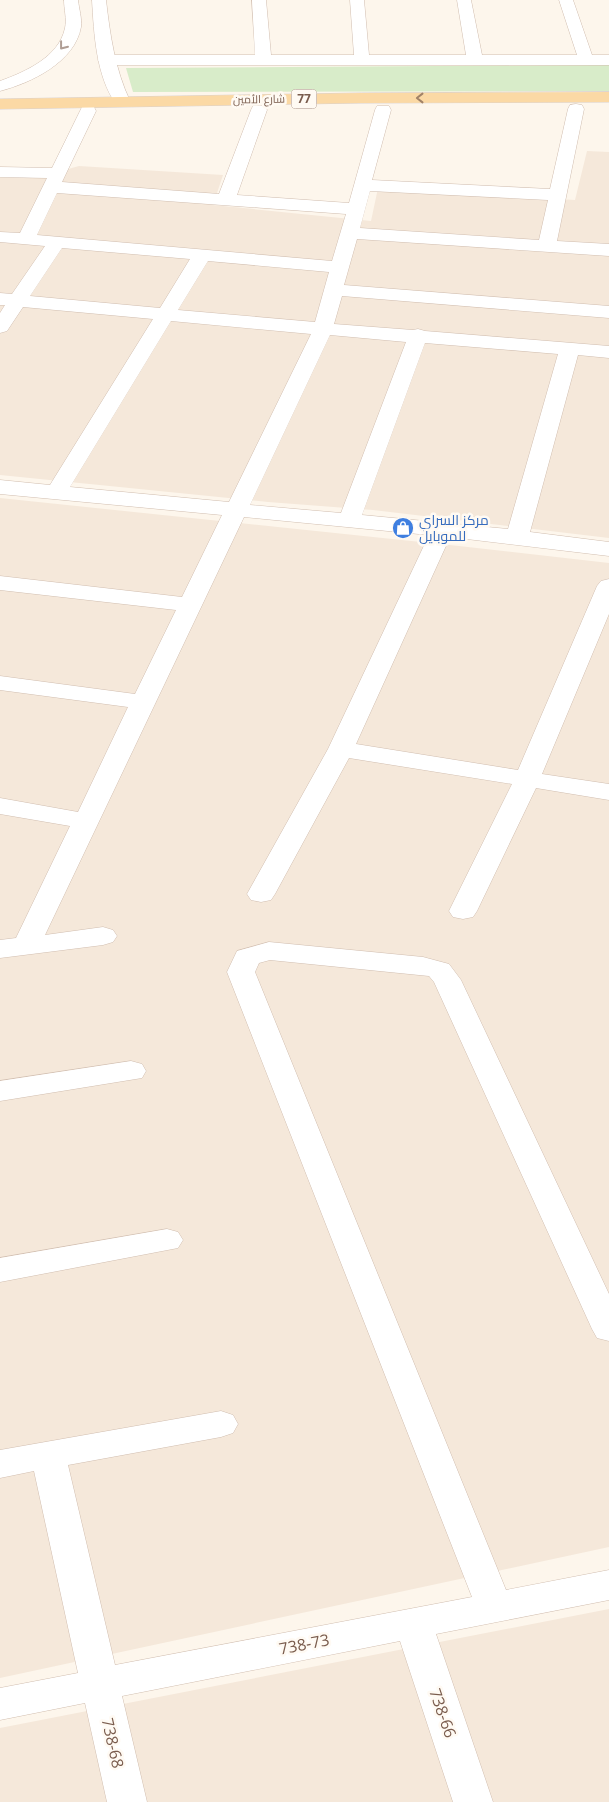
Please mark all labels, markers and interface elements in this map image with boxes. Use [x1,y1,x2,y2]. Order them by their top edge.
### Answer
one-way arrow [61,40,69,49]
road number: 77 [292,90,316,108]
street label: شارع الأمين [233,91,285,107]
one-way arrow [416,93,424,103]
place label: مركز السراي للموبايل [419,510,489,545]
shop icon: مركز السراي للموبايل [391,516,415,540]
street label: 738-73 [277,1628,331,1660]
street label: 738-66 [424,1685,462,1741]
street label: 738-68 [97,1716,129,1770]

